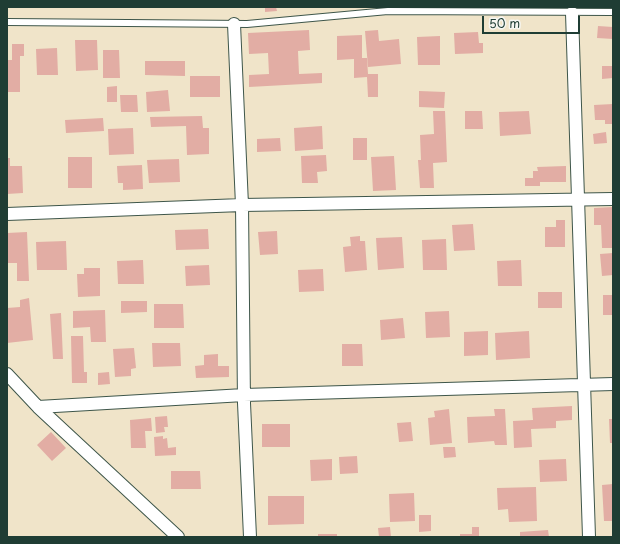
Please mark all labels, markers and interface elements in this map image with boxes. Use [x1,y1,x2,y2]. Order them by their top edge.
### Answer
scale bar [484,8,582,34]
text: 50 m [489,14,520,32]

